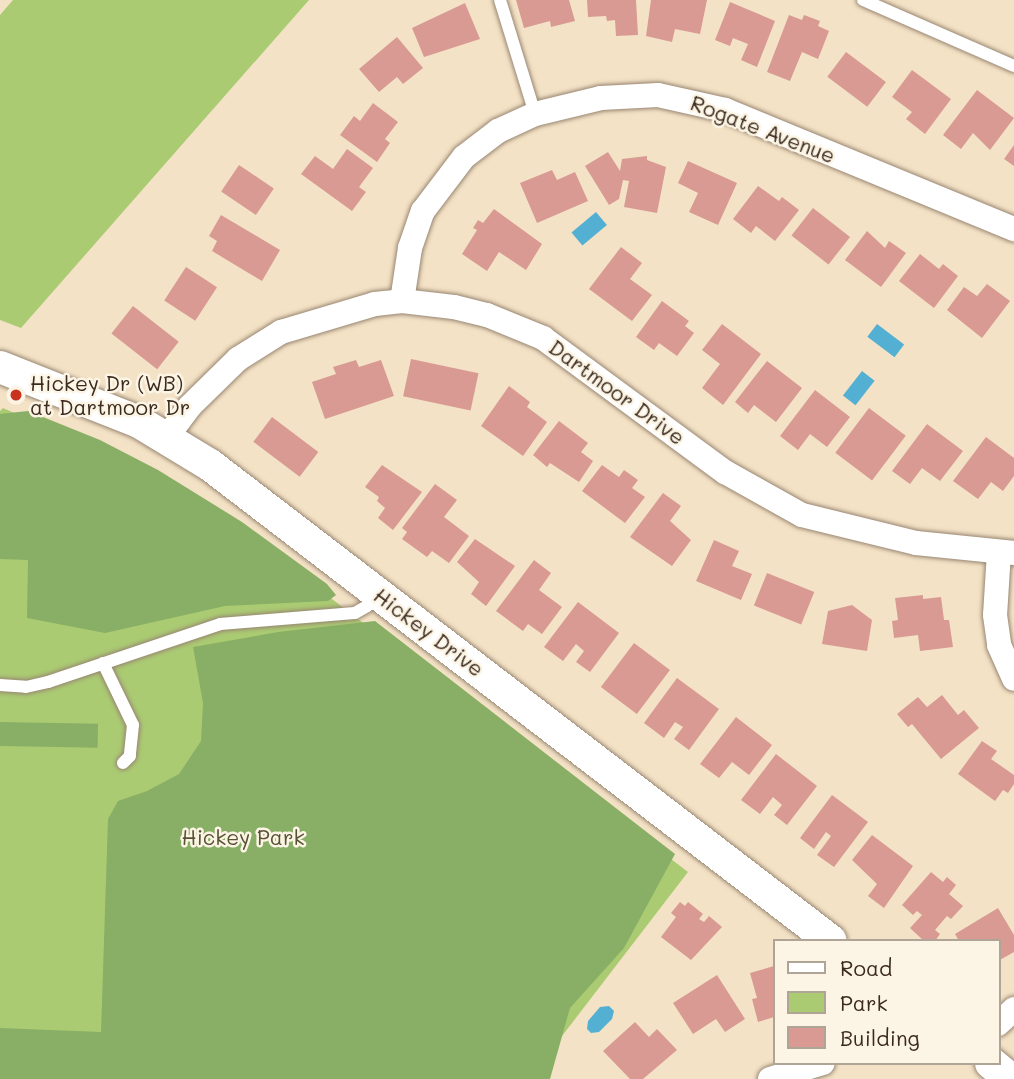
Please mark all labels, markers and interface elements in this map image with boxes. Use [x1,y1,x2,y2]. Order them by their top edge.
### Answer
street label: Rogate Avenue [687,90,839,168]
street label: Dartmoor Drive [544,334,690,450]
place label: Hickey Dr (WB) at Dartmoor Dr [30,370,190,420]
marker: Hickey Dr (WB) at Dartmoor Dr [8,387,24,403]
street label: Hickey Drive [369,582,489,682]
park label: Hickey Park [181,824,305,850]
legend [772,939,1000,1065]
text: Road [840,954,892,981]
text: Park [840,989,888,1016]
text: Building [840,1024,920,1051]

